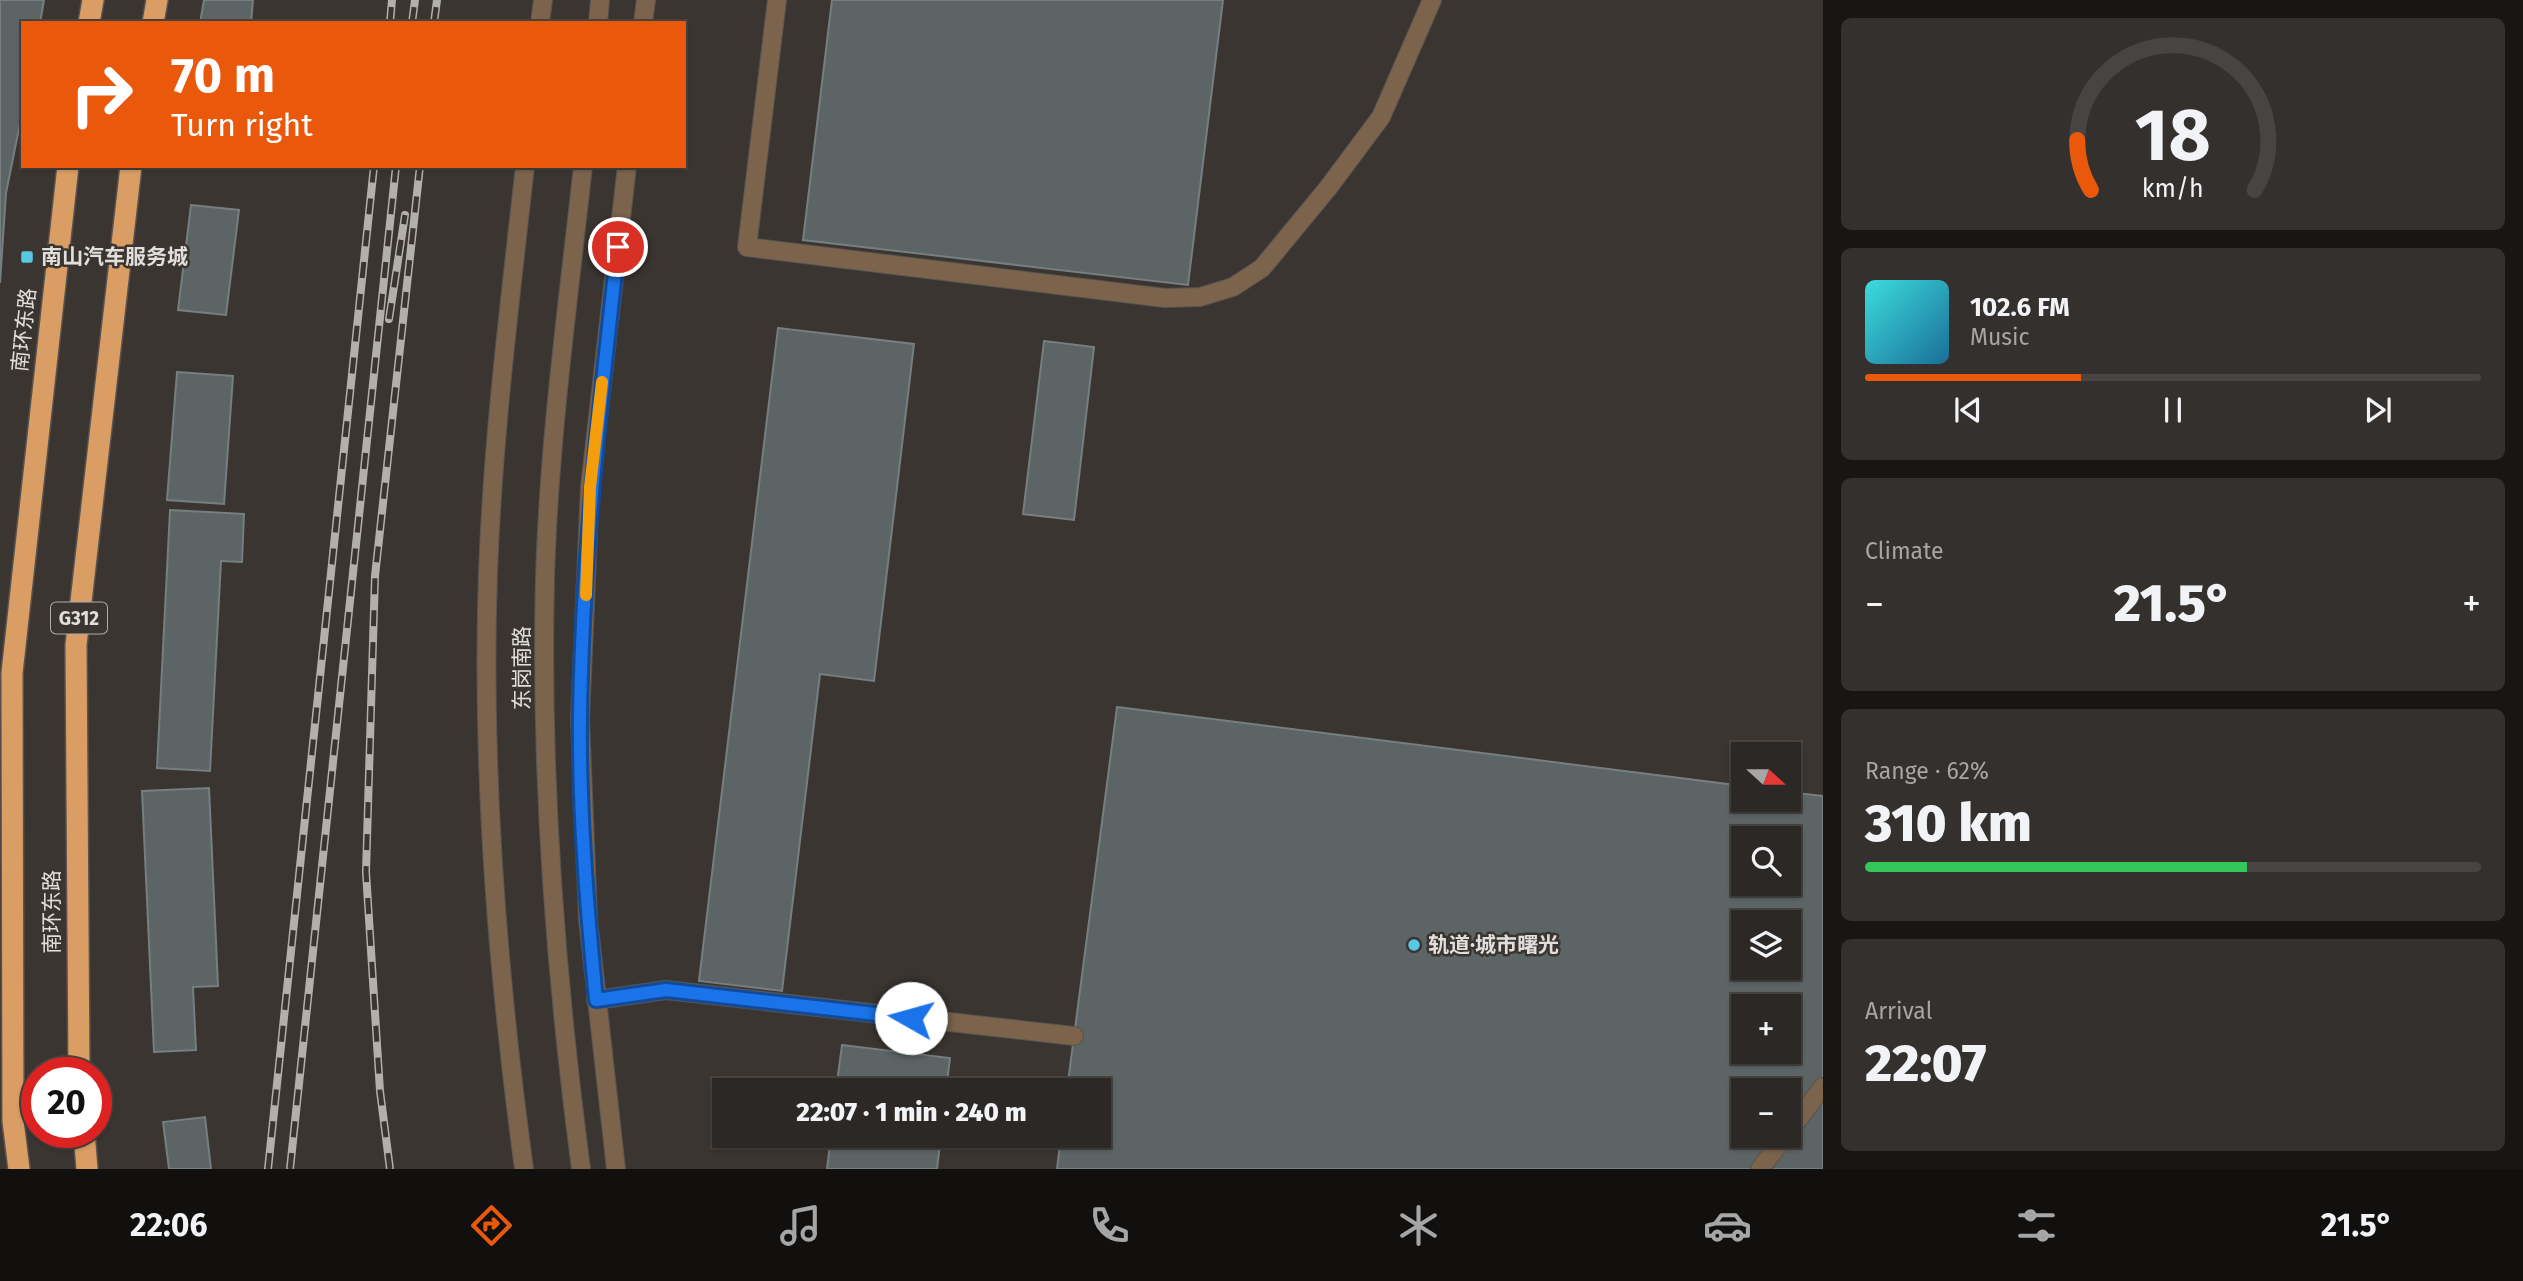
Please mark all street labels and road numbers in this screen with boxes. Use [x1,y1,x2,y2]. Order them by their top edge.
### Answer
street label: 南环东路 [7,287,41,373]
road number: G312 [51,603,107,634]
street label: 东岗南路 [509,626,535,710]
street label: 南环东路 [39,870,65,954]

